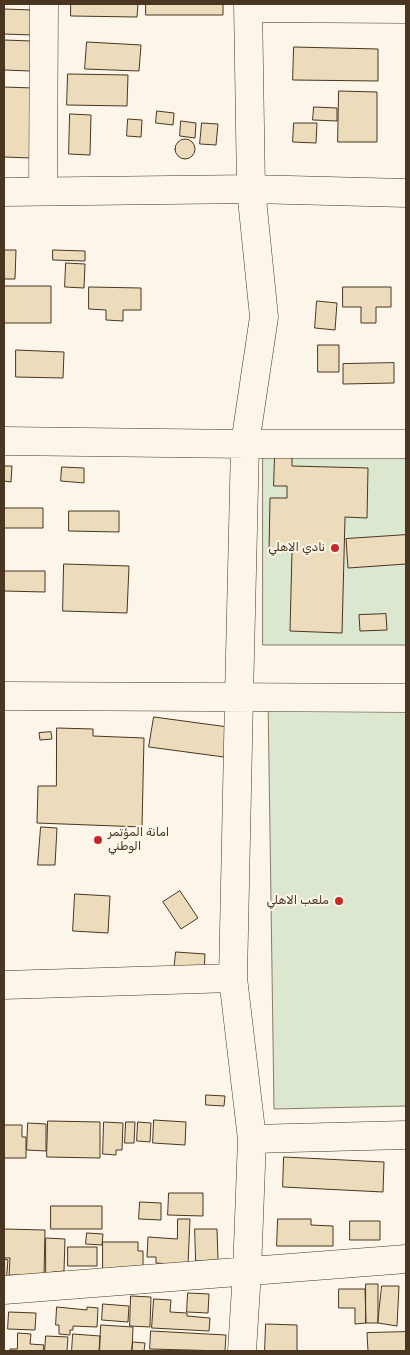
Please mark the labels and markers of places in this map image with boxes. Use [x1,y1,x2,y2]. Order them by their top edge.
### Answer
place label: نادي الاهلي [268,541,325,555]
marker: نادي الاهلي [329,542,341,554]
place label: امانة المؤتمر الوطني [108,826,169,854]
marker: امانة المؤتمر الوطني [92,834,104,846]
place label: ملعب الاهلي [266,894,329,908]
marker: ملعب الاهلي [333,895,345,907]

